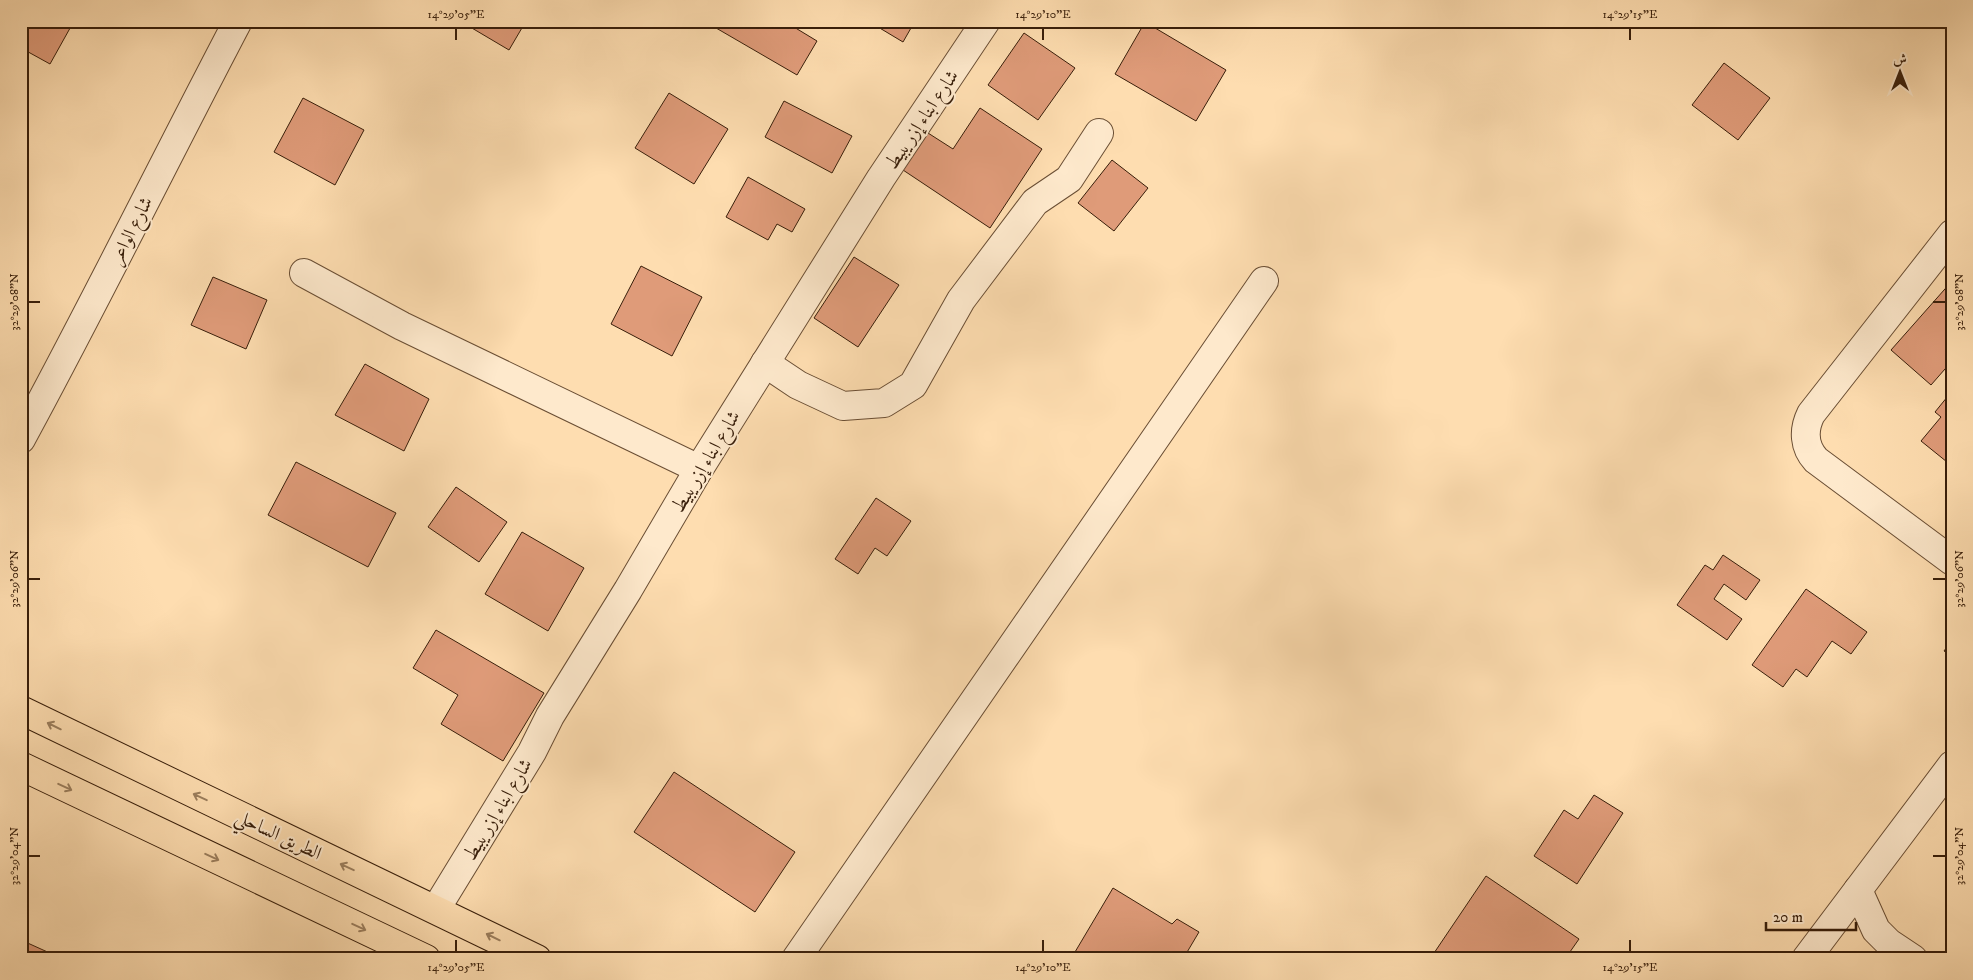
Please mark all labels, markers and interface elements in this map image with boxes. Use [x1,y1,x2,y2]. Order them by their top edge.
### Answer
text: 14°29'05"E [428,7,485,22]
text: 14°29'10"E [1015,7,1071,22]
text: 14°29'15"E [1603,7,1658,22]
north arrow [1876,48,1926,98]
text: ش [1893,51,1907,69]
street label: شارع ابناء إزريبيط [881,66,966,176]
street label: شارع الواعر [104,193,161,270]
text: 32°29'08"N [7,273,22,331]
text: 32°29'08"N [1952,273,1967,331]
street label: شارع ابناء إزريبيط [667,407,748,519]
text: 32°29'06"N [7,550,22,608]
text: 32°29'06"N [1952,550,1967,608]
one-way arrow [47,721,62,730]
street label: شارع ابناء إزريبيط [459,755,540,867]
one-way arrow [57,783,72,792]
one-way arrow [193,791,208,801]
street label: الطريق الساحلي [229,805,325,871]
text: 32°29'04"N [7,827,22,885]
text: 32°29'04"N [1952,827,1967,885]
one-way arrow [204,852,219,862]
one-way arrow [340,861,355,871]
scale bar [1766,900,1856,932]
text: 20 m [1773,908,1803,927]
one-way arrow [351,922,366,932]
one-way arrow [486,932,501,941]
text: 14°29'05"E [428,960,485,975]
text: 14°29'10"E [1015,960,1071,975]
text: 14°29'15"E [1603,960,1658,975]

